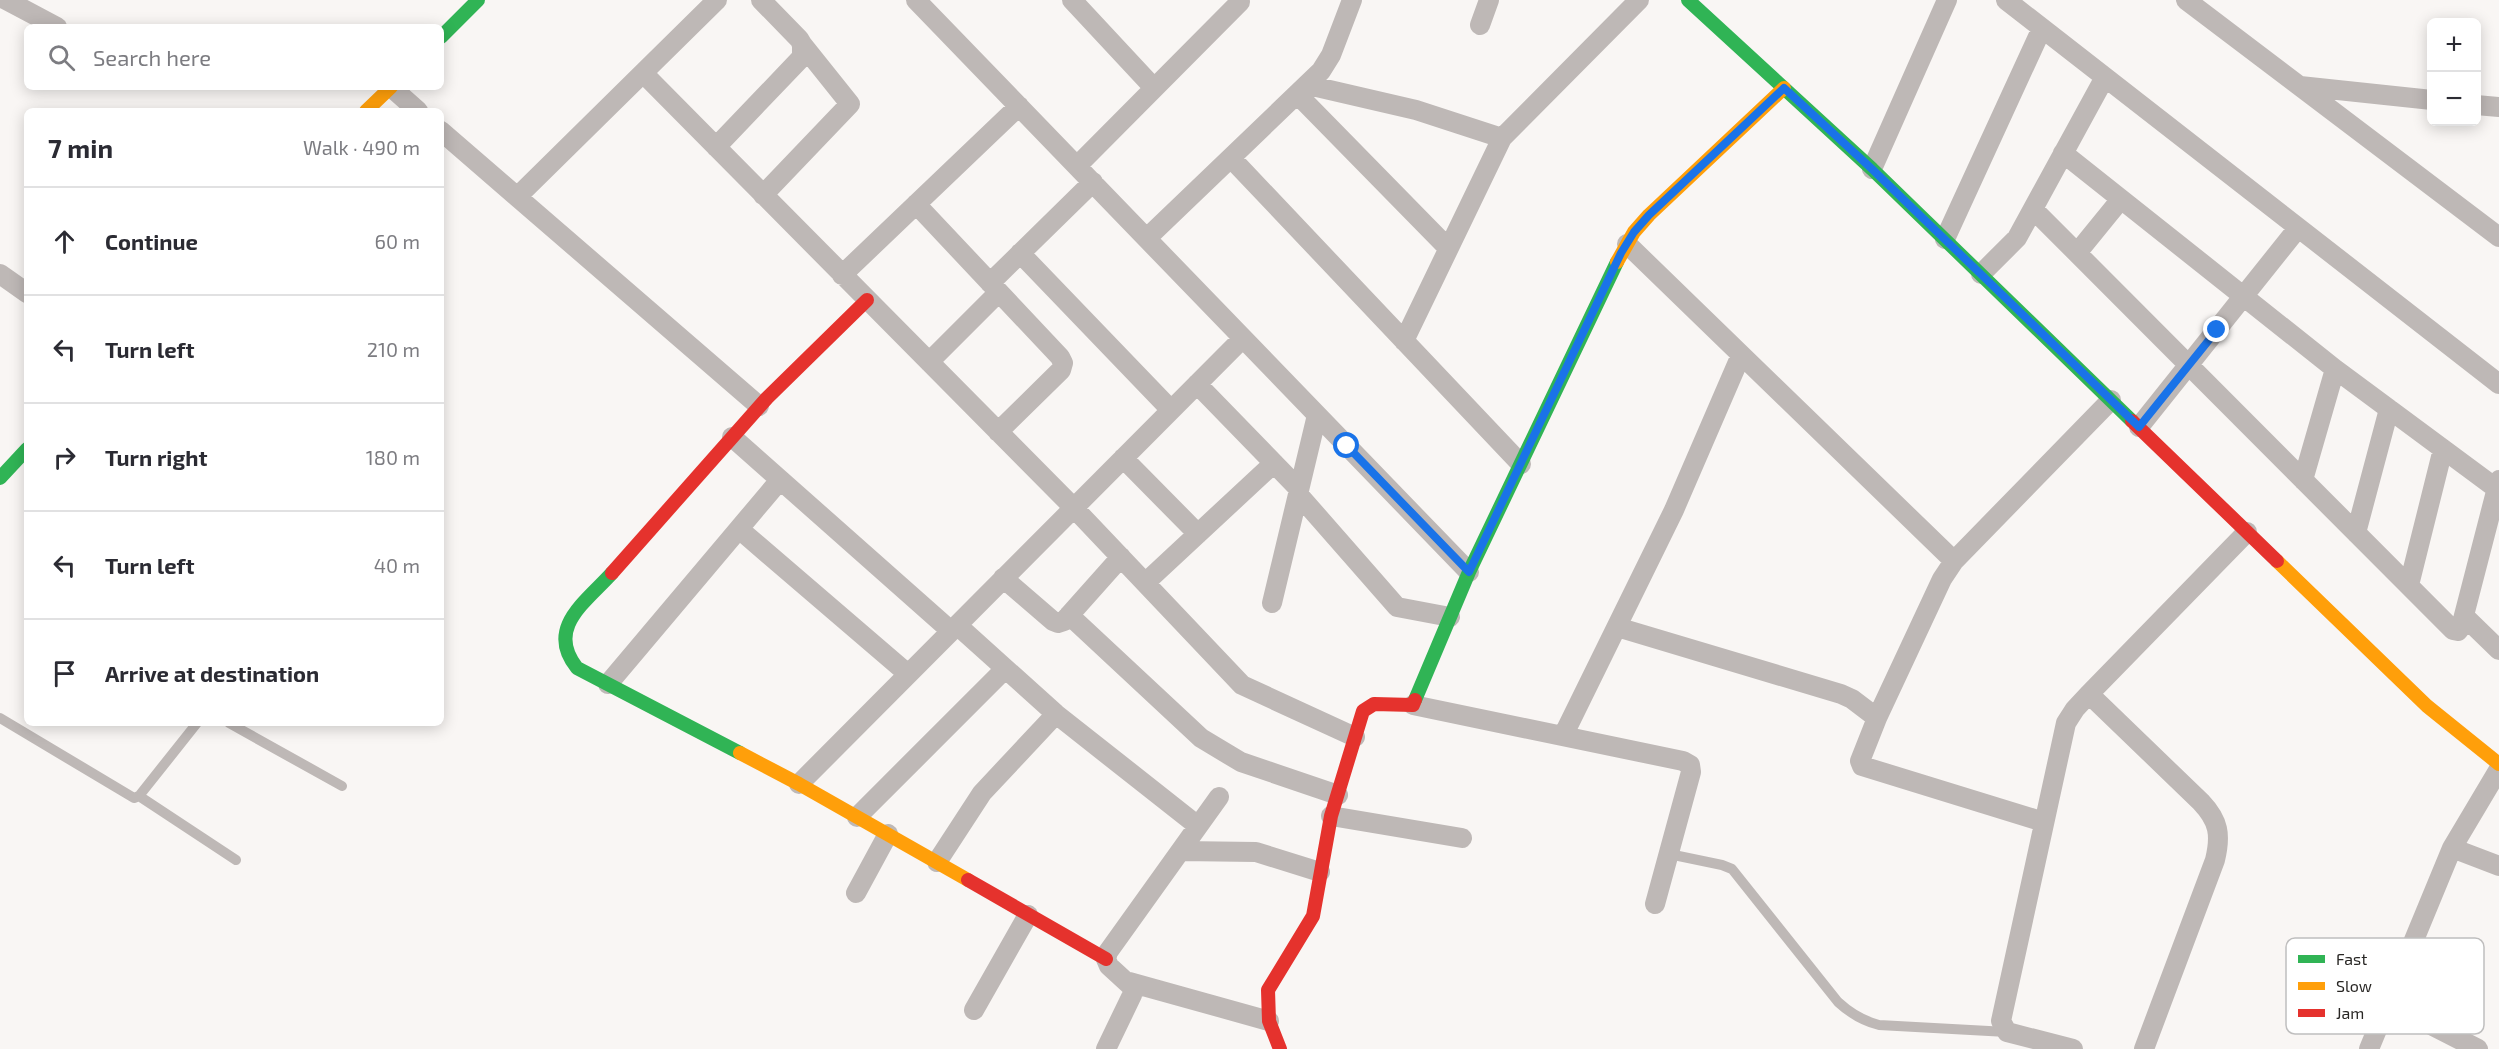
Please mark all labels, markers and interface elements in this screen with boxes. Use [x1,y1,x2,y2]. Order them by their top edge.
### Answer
map controls [2427,18,2481,126]
button: + [2427,18,2481,72]
search box [24,24,444,90]
icon: search [45,41,78,74]
text: Search here [93,44,211,70]
button: − [2427,72,2481,126]
text: 7 min [48,132,113,163]
text: Walk · 490 m [303,135,420,159]
icon: ahead [48,225,81,258]
text: Continue [105,228,198,254]
text: 60 m [375,229,420,253]
route end [2203,316,2229,342]
icon: left [48,333,81,366]
text: Turn left [105,336,194,362]
text: 210 m [367,337,420,361]
route start [1333,432,1359,458]
icon: right [48,441,81,474]
text: Turn right [105,444,207,470]
text: 180 m [366,445,420,469]
icon: left [48,549,81,582]
text: Turn left [105,552,194,578]
text: 40 m [374,553,420,577]
icon: arrive [48,657,81,690]
text: Arrive at destination [105,660,319,686]
legend [2286,938,2484,1034]
text: Fast [2336,949,2367,968]
text: Slow [2336,976,2372,995]
text: Jam [2336,1003,2364,1022]

